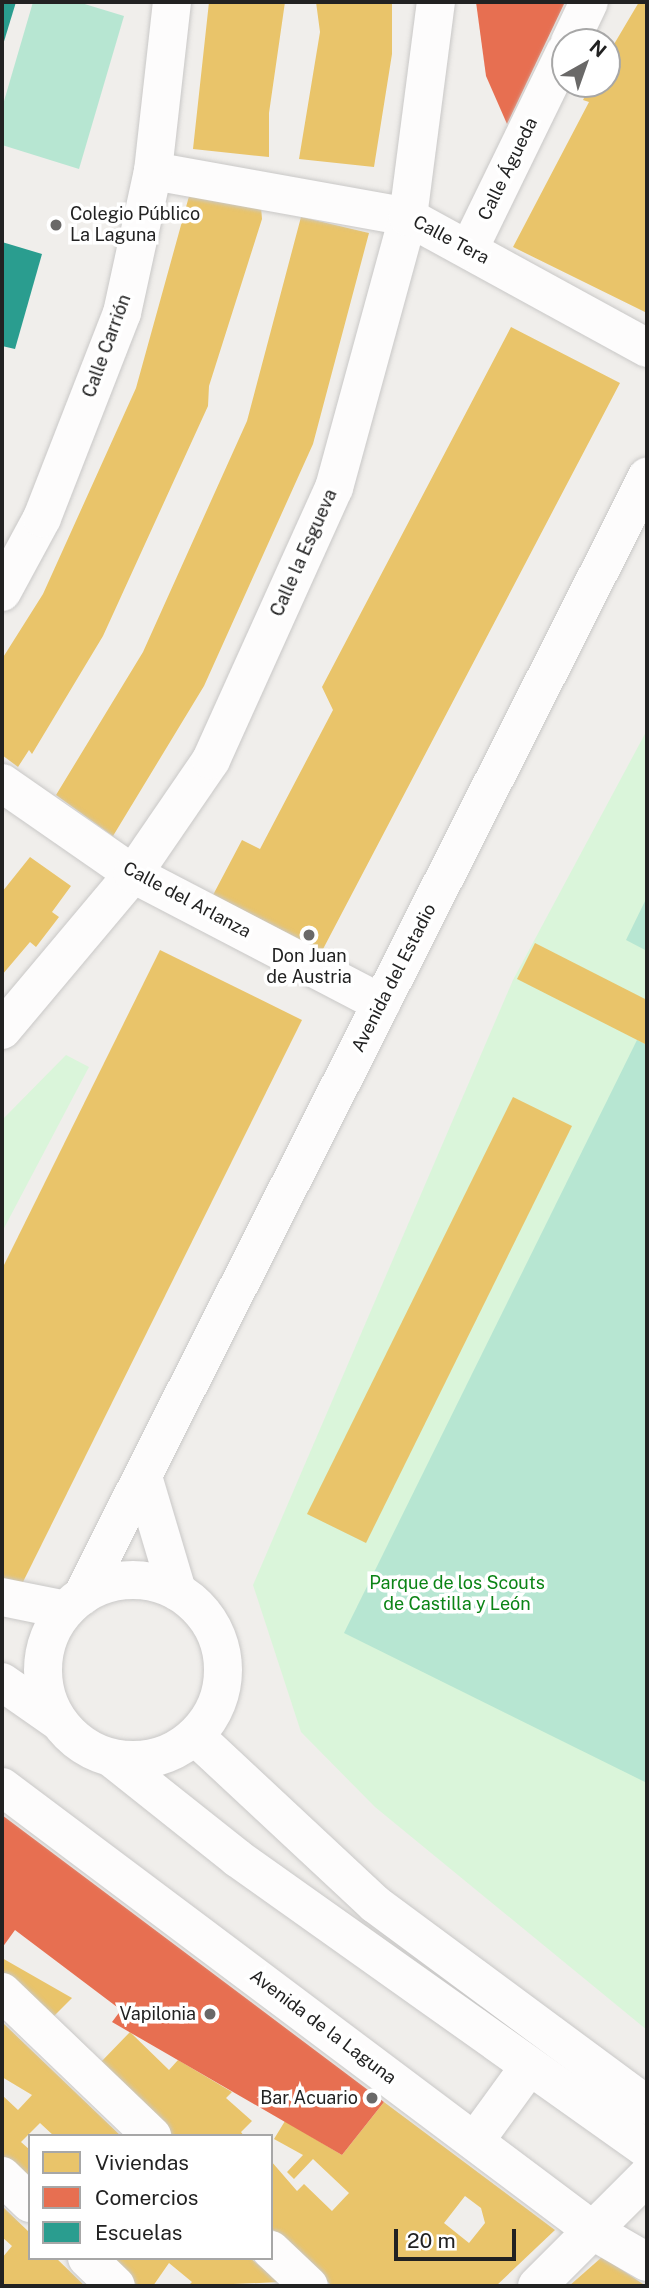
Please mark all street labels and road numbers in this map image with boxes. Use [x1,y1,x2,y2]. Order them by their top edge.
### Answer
street label: Calle Águeda [474,114,542,224]
street label: Calle Tera [409,211,493,269]
street label: Calle Carrión [78,291,136,401]
street label: Calle la Esgueva [266,486,342,620]
street label: Calle del Arlanza [119,857,255,943]
street label: Avenida del Estadio [347,900,441,1056]
street label: Avenida de la Laguna [246,1965,400,2089]

